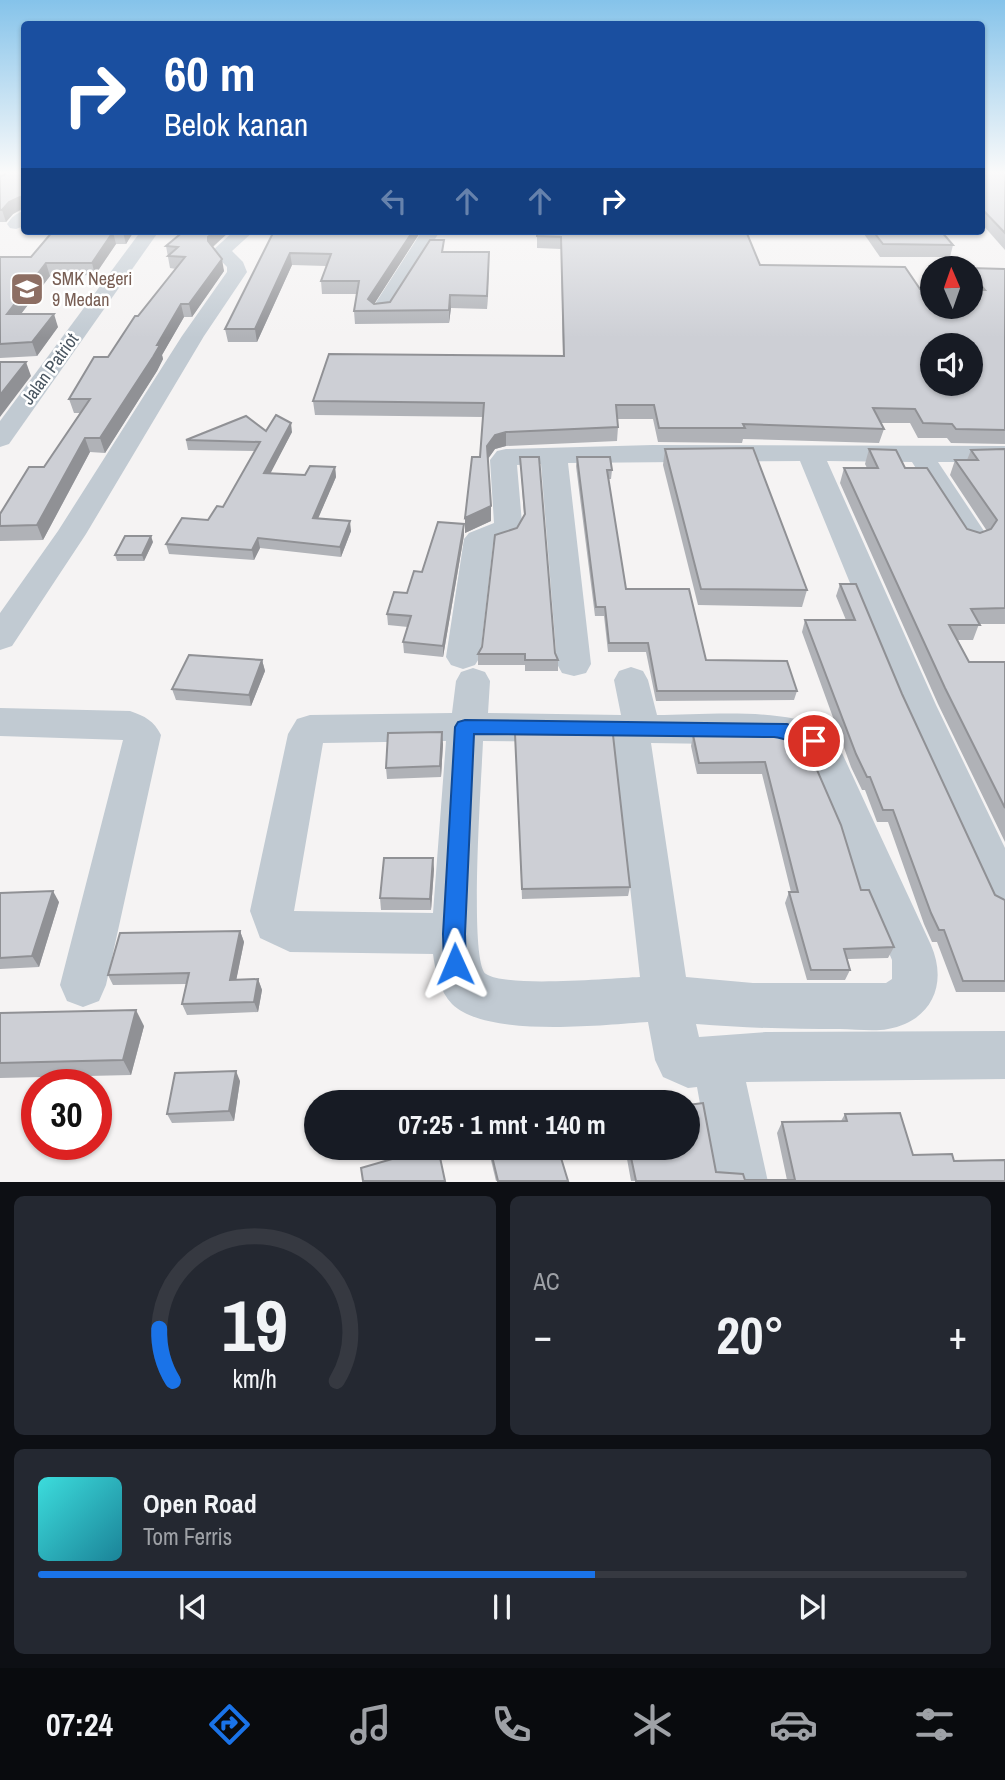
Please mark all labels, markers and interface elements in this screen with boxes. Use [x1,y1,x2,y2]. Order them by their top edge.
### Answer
text: 60 m [164,40,256,106]
icon: right [49,49,140,140]
text: Belok kanan [164,103,308,146]
icon: left [375,182,413,220]
icon: ahead [448,182,486,220]
icon: ahead [521,182,559,220]
icon: right [594,182,632,220]
north arrow [920,256,984,318]
map controls [920,256,983,396]
place label: SMK Negeri 9 Medan [52,266,132,312]
school or university icon: SMK Negeri 9 Medan [8,270,46,308]
street label: Jalan Patriot [15,328,84,410]
button: sound [920,333,983,396]
pin [784,711,844,771]
icon: arrive [795,722,833,760]
position arrow [418,927,492,1001]
speed limit sign: 30 [21,1069,112,1160]
text: 07:25 · 1 mnt · 140 m [398,1107,606,1142]
text: AC [534,1266,560,1297]
text: 19 [222,1277,288,1375]
text: 20° [716,1300,784,1370]
text: − [534,1310,552,1361]
text: + [949,1310,967,1361]
text: km/h [233,1362,277,1396]
text: Open Road [143,1486,257,1521]
text: Tom Ferris [143,1521,232,1552]
icon: previous [174,1588,212,1626]
icon: pause [483,1588,521,1626]
icon: next [793,1588,831,1626]
icon: directions [205,1700,254,1749]
icon: music [346,1700,395,1749]
icon: phone [487,1700,536,1749]
icon: climate [628,1700,677,1749]
icon: car [769,1700,818,1749]
icon: filters [910,1700,959,1749]
text: 07:24 [46,1703,113,1746]

